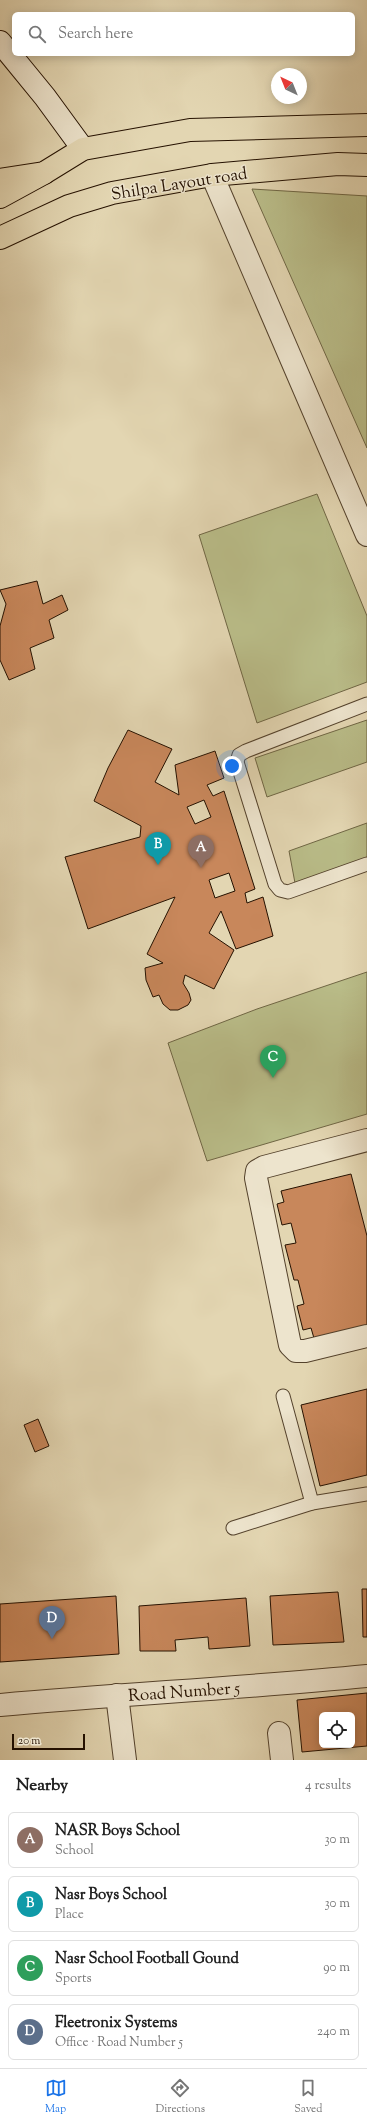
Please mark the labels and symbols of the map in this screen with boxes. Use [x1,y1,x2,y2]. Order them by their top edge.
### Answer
north arrow [271,68,307,104]
street label: Shilpa Layout road [109,162,250,208]
your location [222,756,242,776]
pin: B [145,832,171,865]
pin: A [188,835,214,868]
pin: C [260,1045,286,1078]
pin: D [39,1606,65,1639]
street label: Road Number 5 [127,1677,241,1709]
scale bar [12,1732,85,1751]

